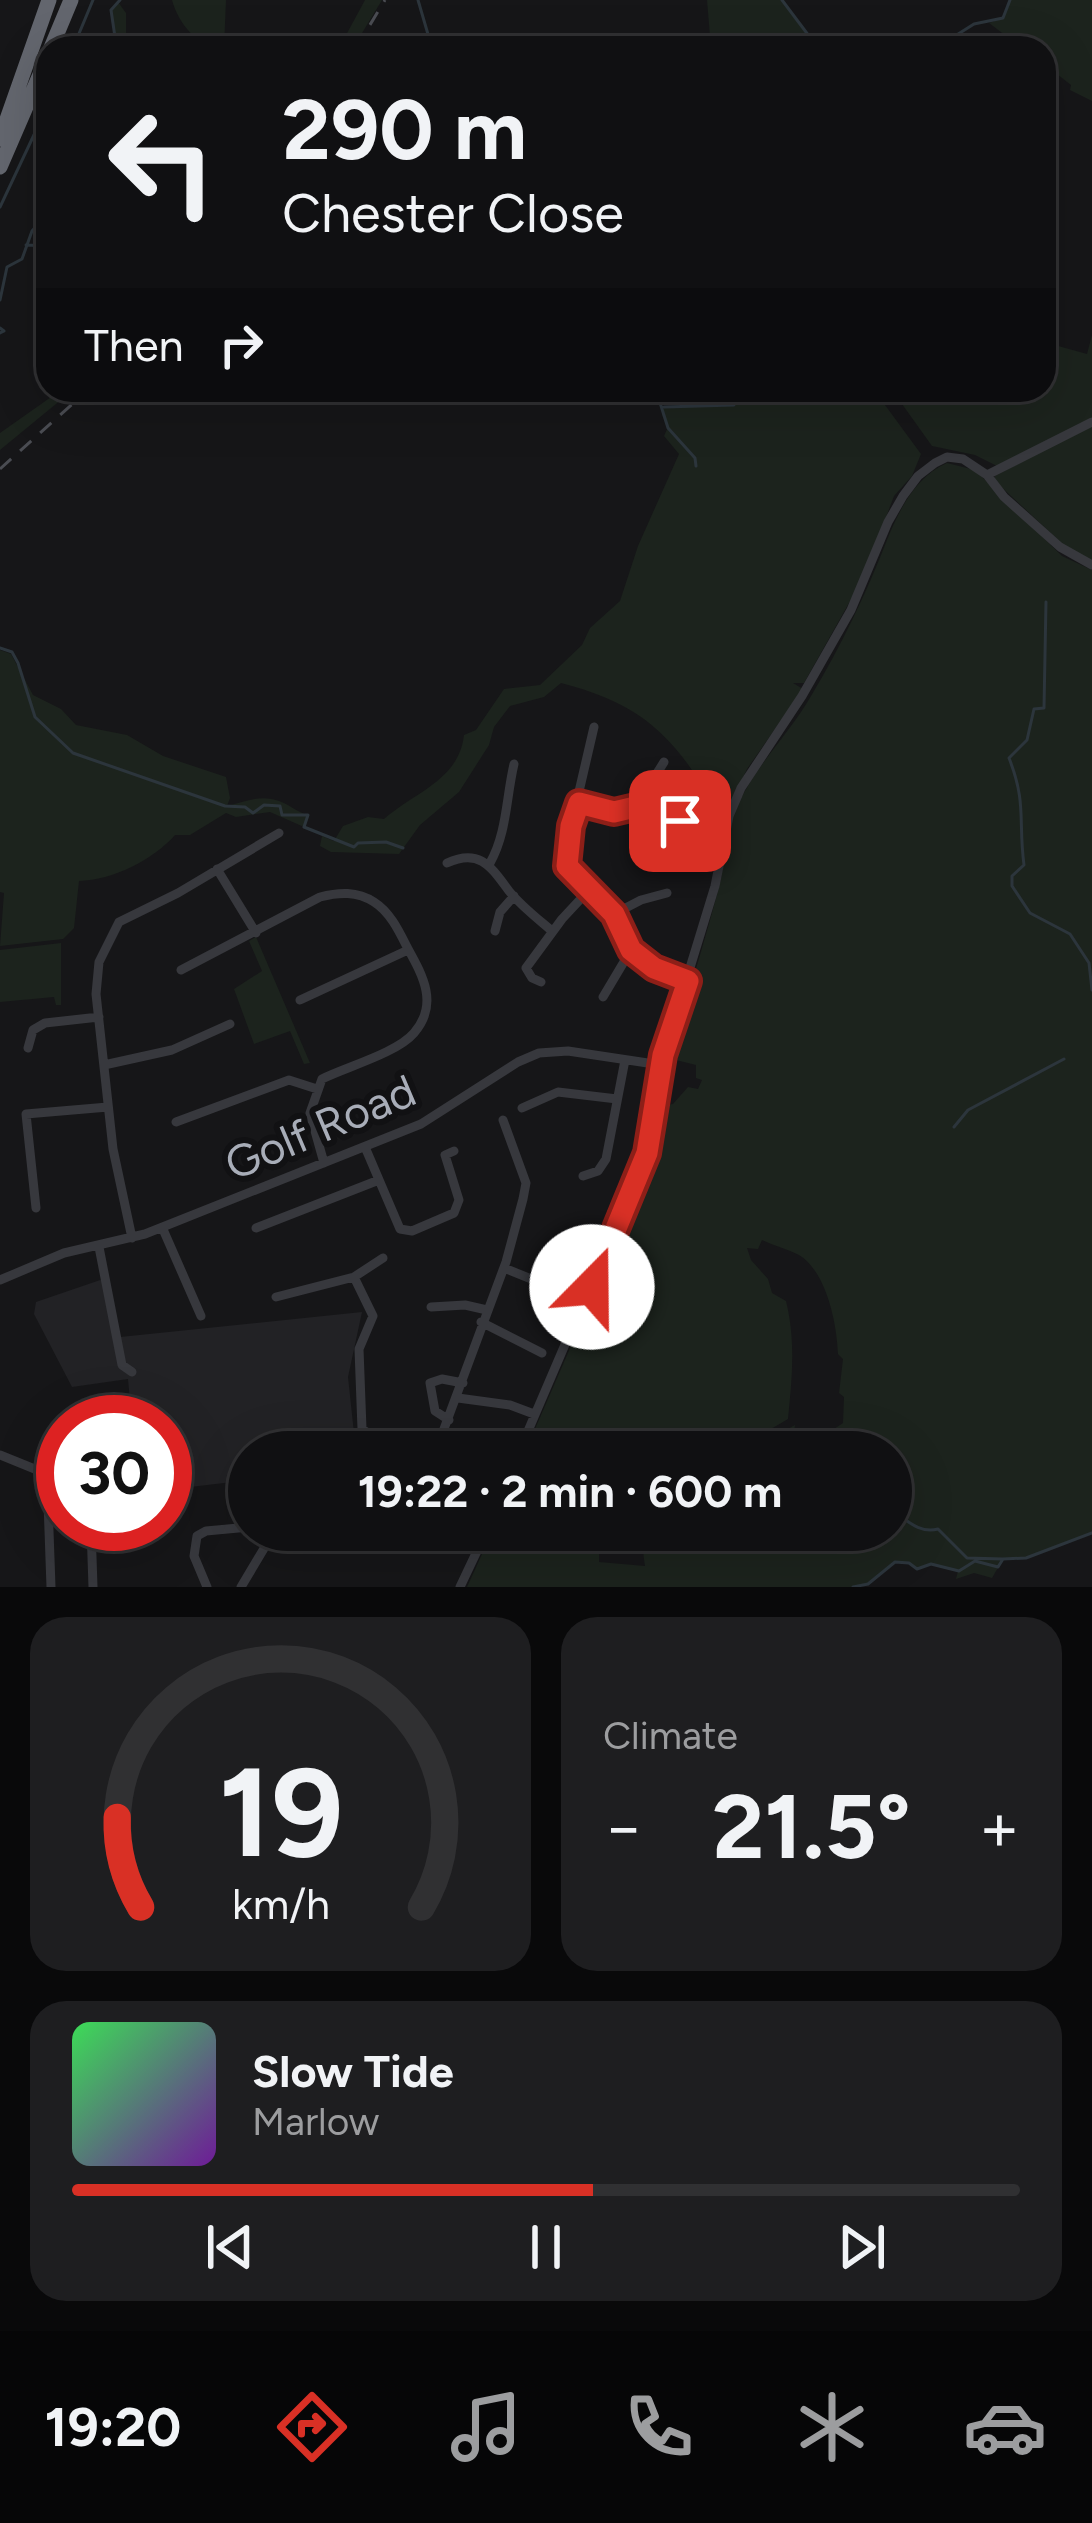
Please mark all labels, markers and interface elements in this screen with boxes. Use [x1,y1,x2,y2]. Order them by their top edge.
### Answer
text: 290 m [282,79,527,180]
icon: left [84,84,240,240]
text: Chester Close [282,181,624,246]
icon: right [208,312,274,378]
text: Then [84,318,184,372]
pin [629,770,731,872]
icon: arrive [647,788,713,854]
street label: Golf Road [217,1063,423,1191]
position arrow [529,1224,655,1350]
speed limit sign: 30 [36,1395,192,1551]
text: 19:22 · 2 min · 600 m [358,1464,782,1518]
text: Climate [603,1712,738,1759]
text: 19 [218,1737,343,1887]
text: 21.5° [712,1772,911,1881]
text: − [603,1787,644,1867]
text: + [979,1787,1020,1867]
text: km/h [232,1878,329,1930]
text: Slow Tide [252,2044,454,2098]
text: Marlow [252,2098,379,2145]
icon: previous [197,2214,263,2280]
icon: pause [513,2214,579,2280]
icon: next [829,2214,895,2280]
icon: directions [270,2385,354,2469]
icon: music [444,2385,528,2469]
icon: phone [617,2385,701,2469]
icon: climate [790,2385,874,2469]
icon: car [963,2385,1047,2469]
text: 19:20 [45,2395,181,2460]

